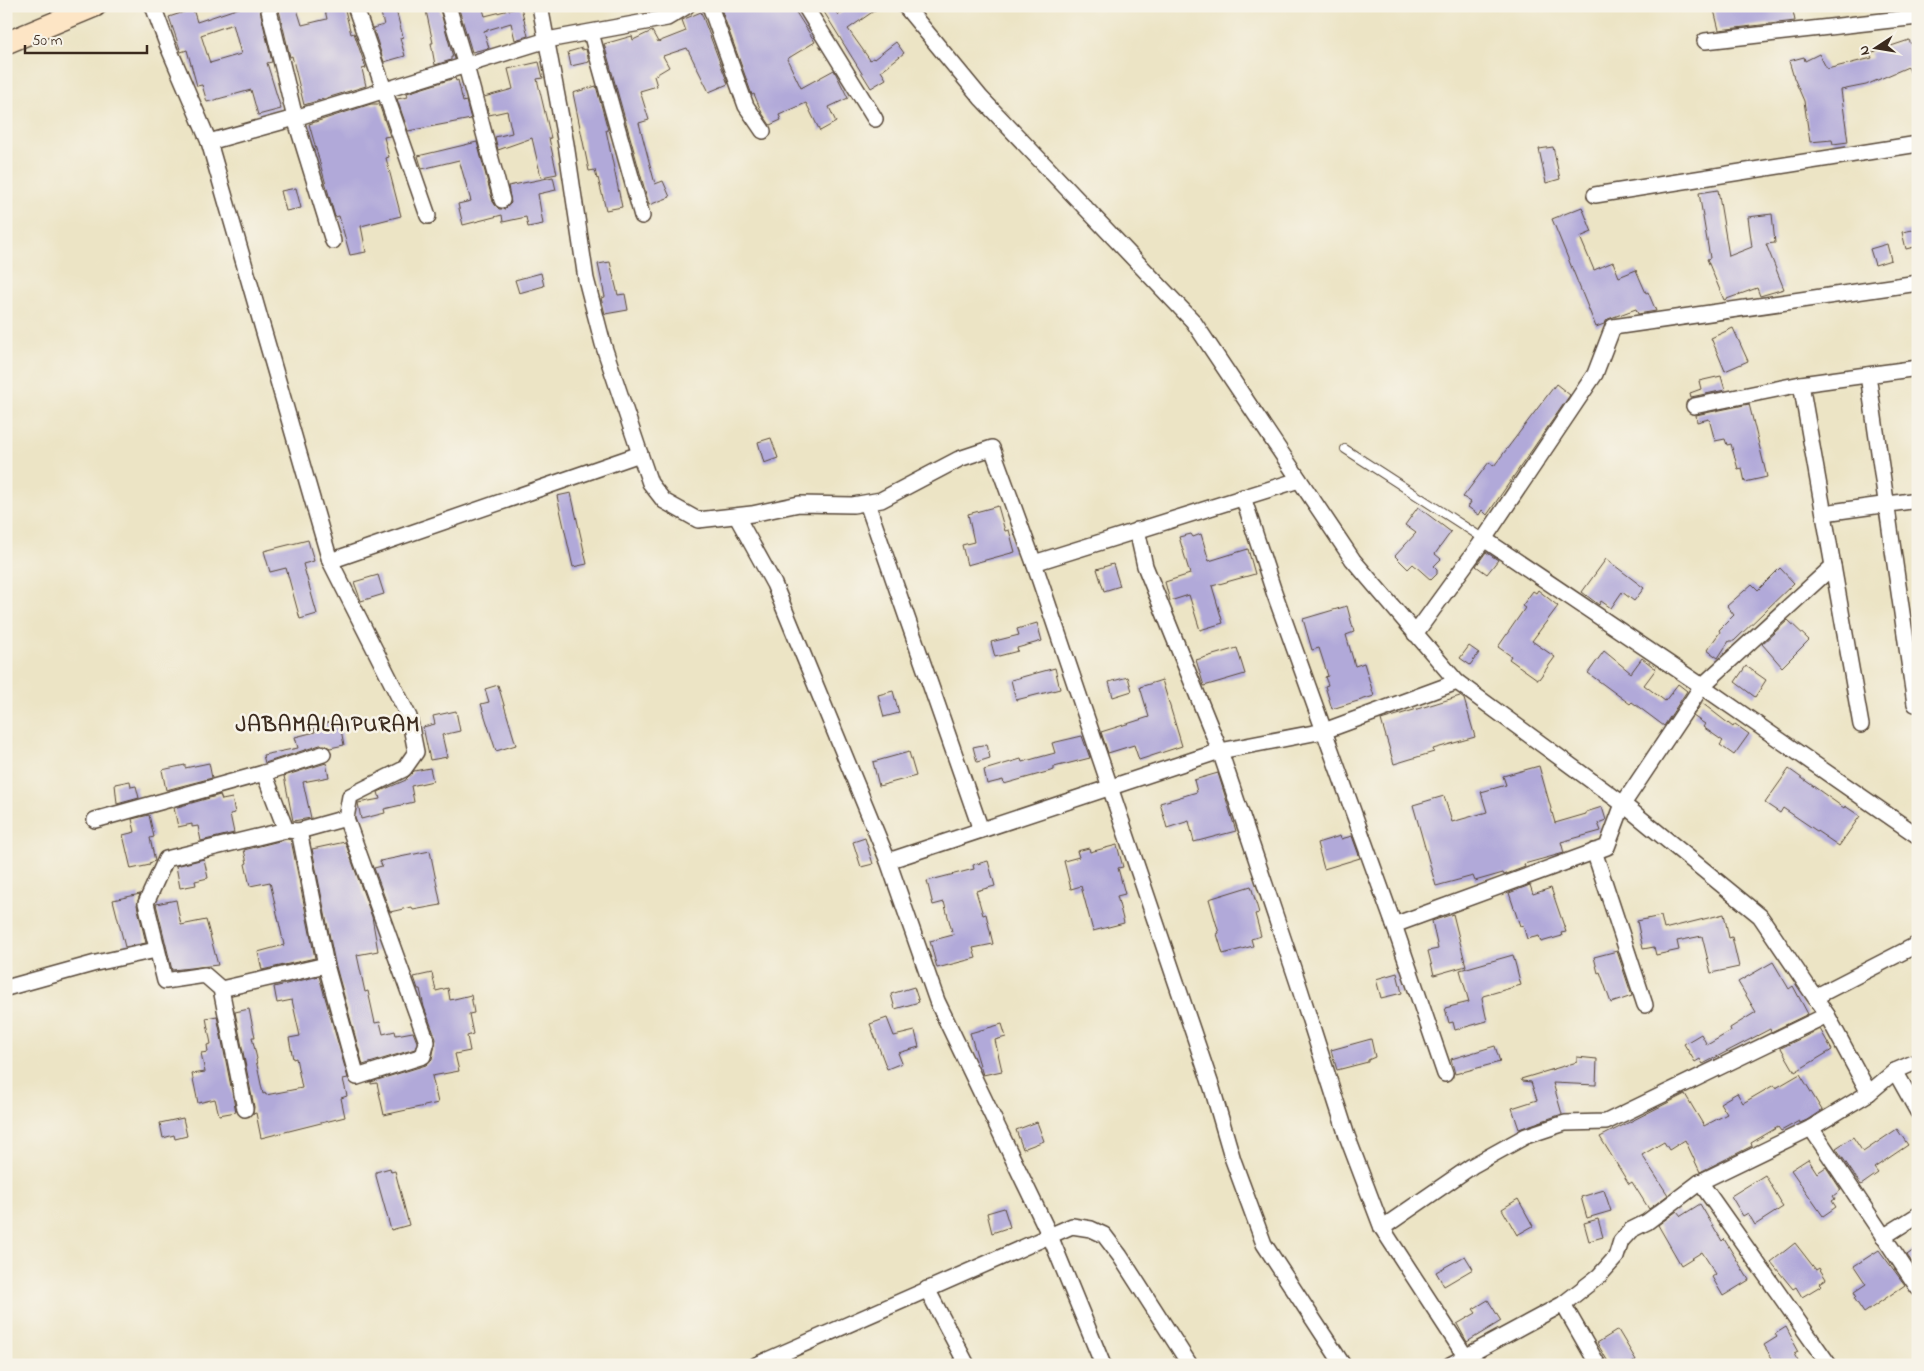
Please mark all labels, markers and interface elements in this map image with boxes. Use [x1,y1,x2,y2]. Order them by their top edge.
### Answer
scale bar [25,22,148,54]
north arrow [1852,22,1902,72]
text: 50 m [32,30,63,52]
text: N [1853,44,1876,57]
district label: JABAMALAIPURAM [236,710,420,742]

